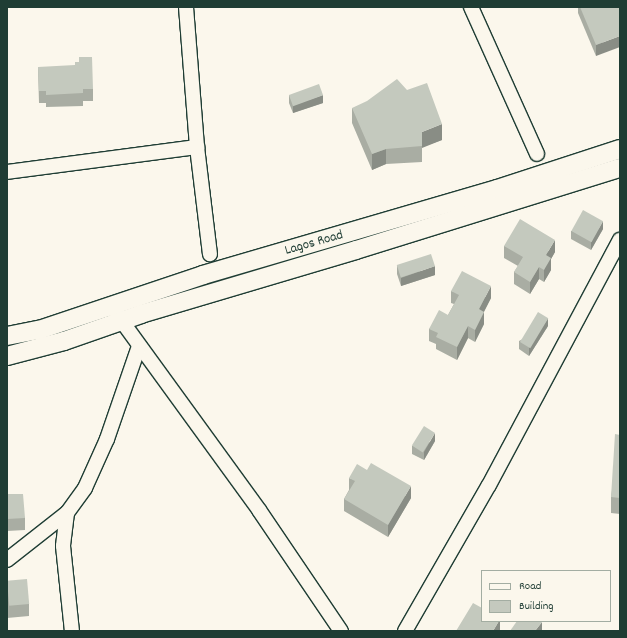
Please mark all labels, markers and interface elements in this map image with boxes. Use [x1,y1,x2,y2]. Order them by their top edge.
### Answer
street label: Lagos Road [283,227,345,259]
legend [481,570,611,622]
text: Road [519,578,541,595]
text: Building [519,598,554,615]

